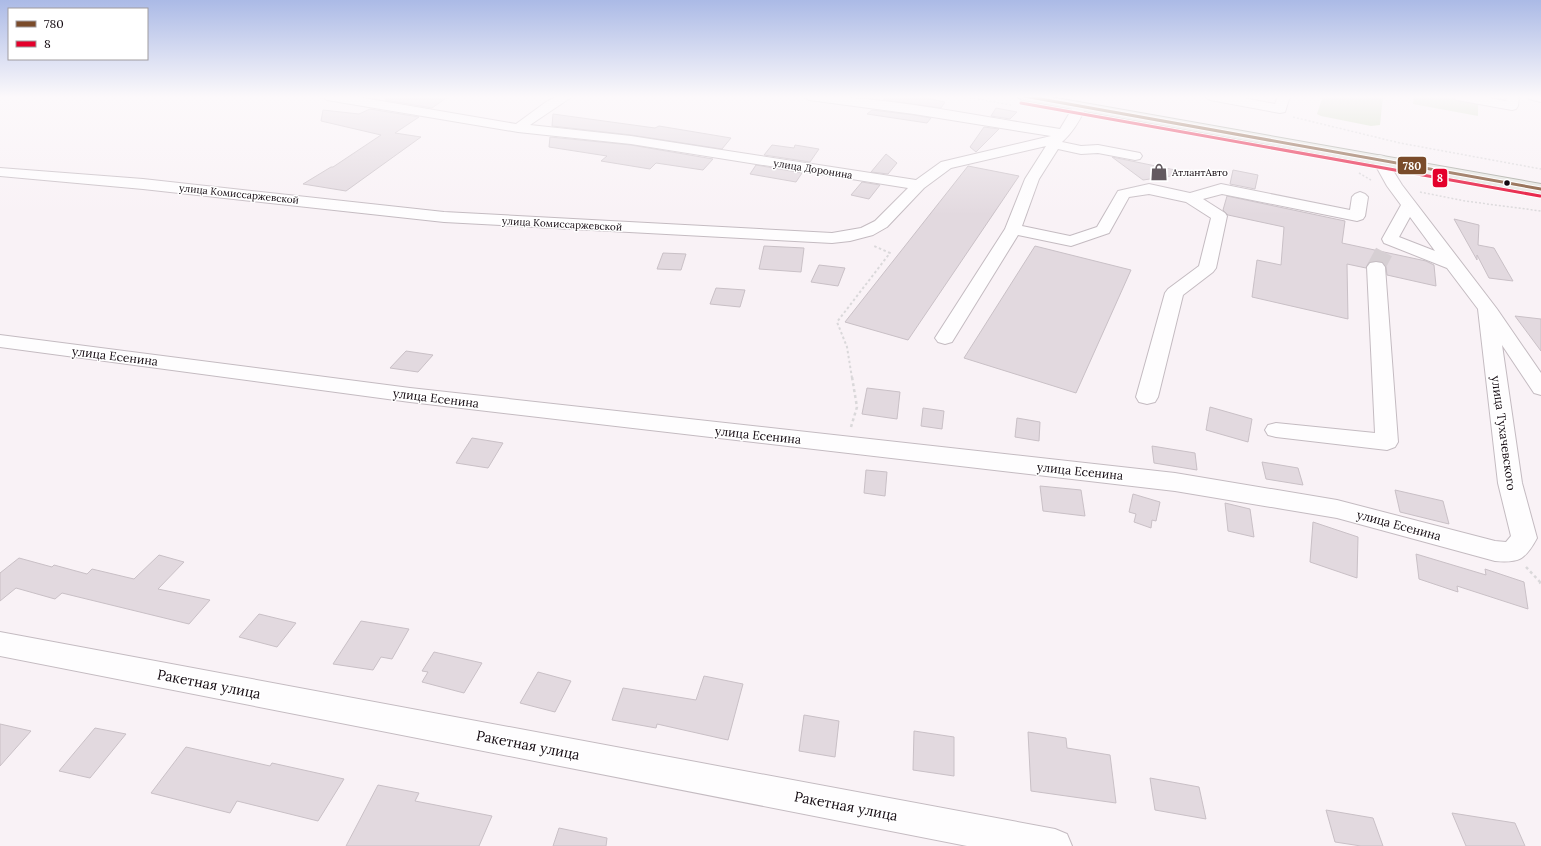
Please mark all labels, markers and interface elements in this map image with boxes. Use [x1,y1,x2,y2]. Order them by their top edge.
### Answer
legend [8,8,148,60]
text: 780 [44,16,64,31]
text: 8 [44,36,51,51]
street label: улица Доронина [773,156,853,182]
line badge: 780 [1397,156,1427,175]
text: 780 [1403,159,1421,173]
shop icon: АтлантАвто [1149,162,1169,182]
place label: АтлантАвто [1171,166,1228,179]
line badge: 8 [1432,168,1448,188]
text: 8 [1437,171,1443,185]
unlabelled marker [1502,178,1512,188]
street label: улица Комиссаржевской [178,181,300,207]
street label: улица Комиссаржевской [502,214,622,234]
street label: улица Есенина [71,343,159,369]
street label: улица Тухачевского [1489,375,1519,491]
street label: улица Есенина [392,385,480,411]
street label: улица Есенина [714,423,802,447]
street label: улица Есенина [1036,459,1124,483]
street label: улица Есенина [1355,507,1443,543]
street label: Ракетная улица [156,665,262,703]
street label: Ракетная улица [475,726,581,764]
street label: Ракетная улица [793,787,899,825]

